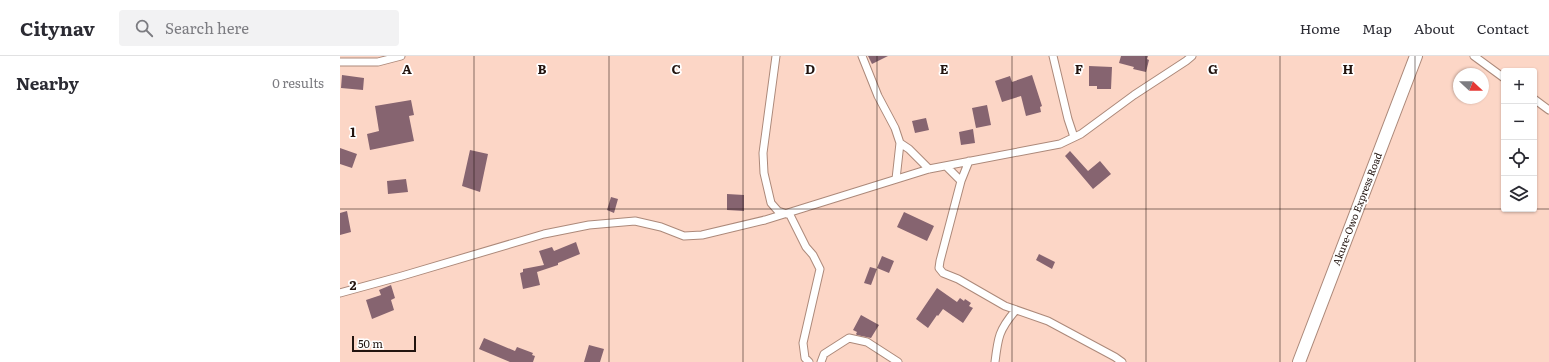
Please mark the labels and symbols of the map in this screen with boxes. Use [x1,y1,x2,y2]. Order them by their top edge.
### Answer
text: A [402,59,412,78]
text: B [538,59,547,78]
text: C [671,59,681,78]
text: D [805,59,815,78]
text: E [940,59,949,78]
text: F [1075,59,1083,78]
text: G [1208,59,1218,78]
text: H [1343,59,1354,78]
north arrow [1453,68,1489,104]
text: 1 [350,122,356,141]
street label: Akure-Owo Express Road [1328,150,1385,268]
text: 2 [350,275,357,294]
scale bar [352,334,416,353]

